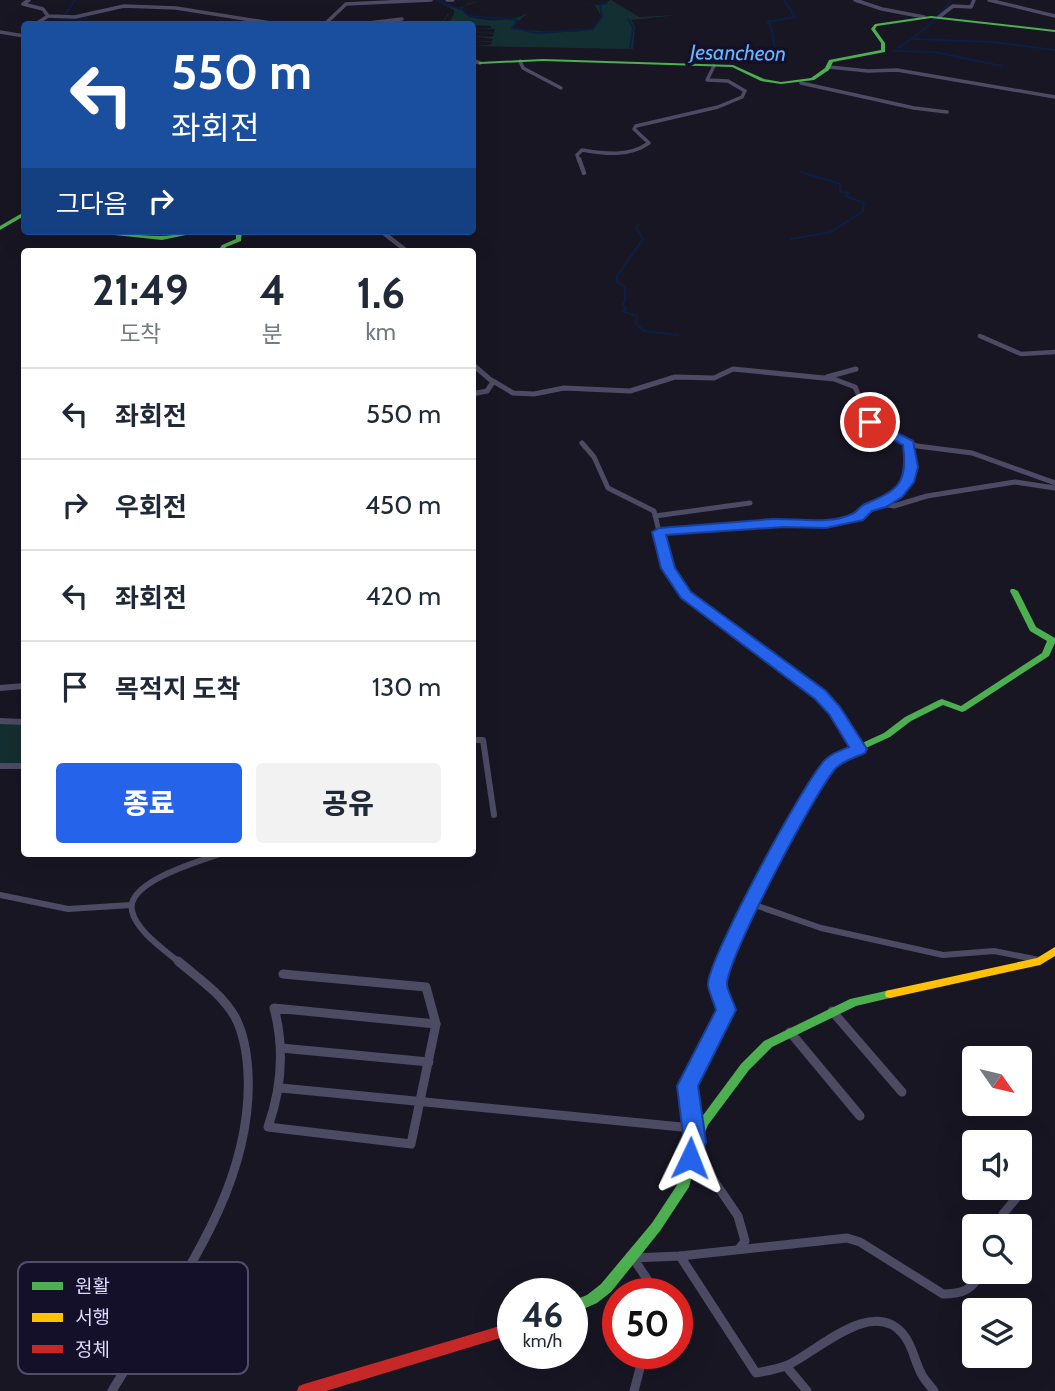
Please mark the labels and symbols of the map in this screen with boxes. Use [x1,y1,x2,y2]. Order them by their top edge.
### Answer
water label: Jesancheon [688,39,786,66]
pin [840,392,900,452]
north arrow [962,1046,1032,1116]
position arrow [653,1121,727,1195]
legend [18,1262,248,1374]
text: 원활 [75,1275,110,1298]
speed limit sign: 50 [602,1278,693,1369]
text: 서행 [75,1306,110,1329]
text: 정체 [75,1338,110,1361]

